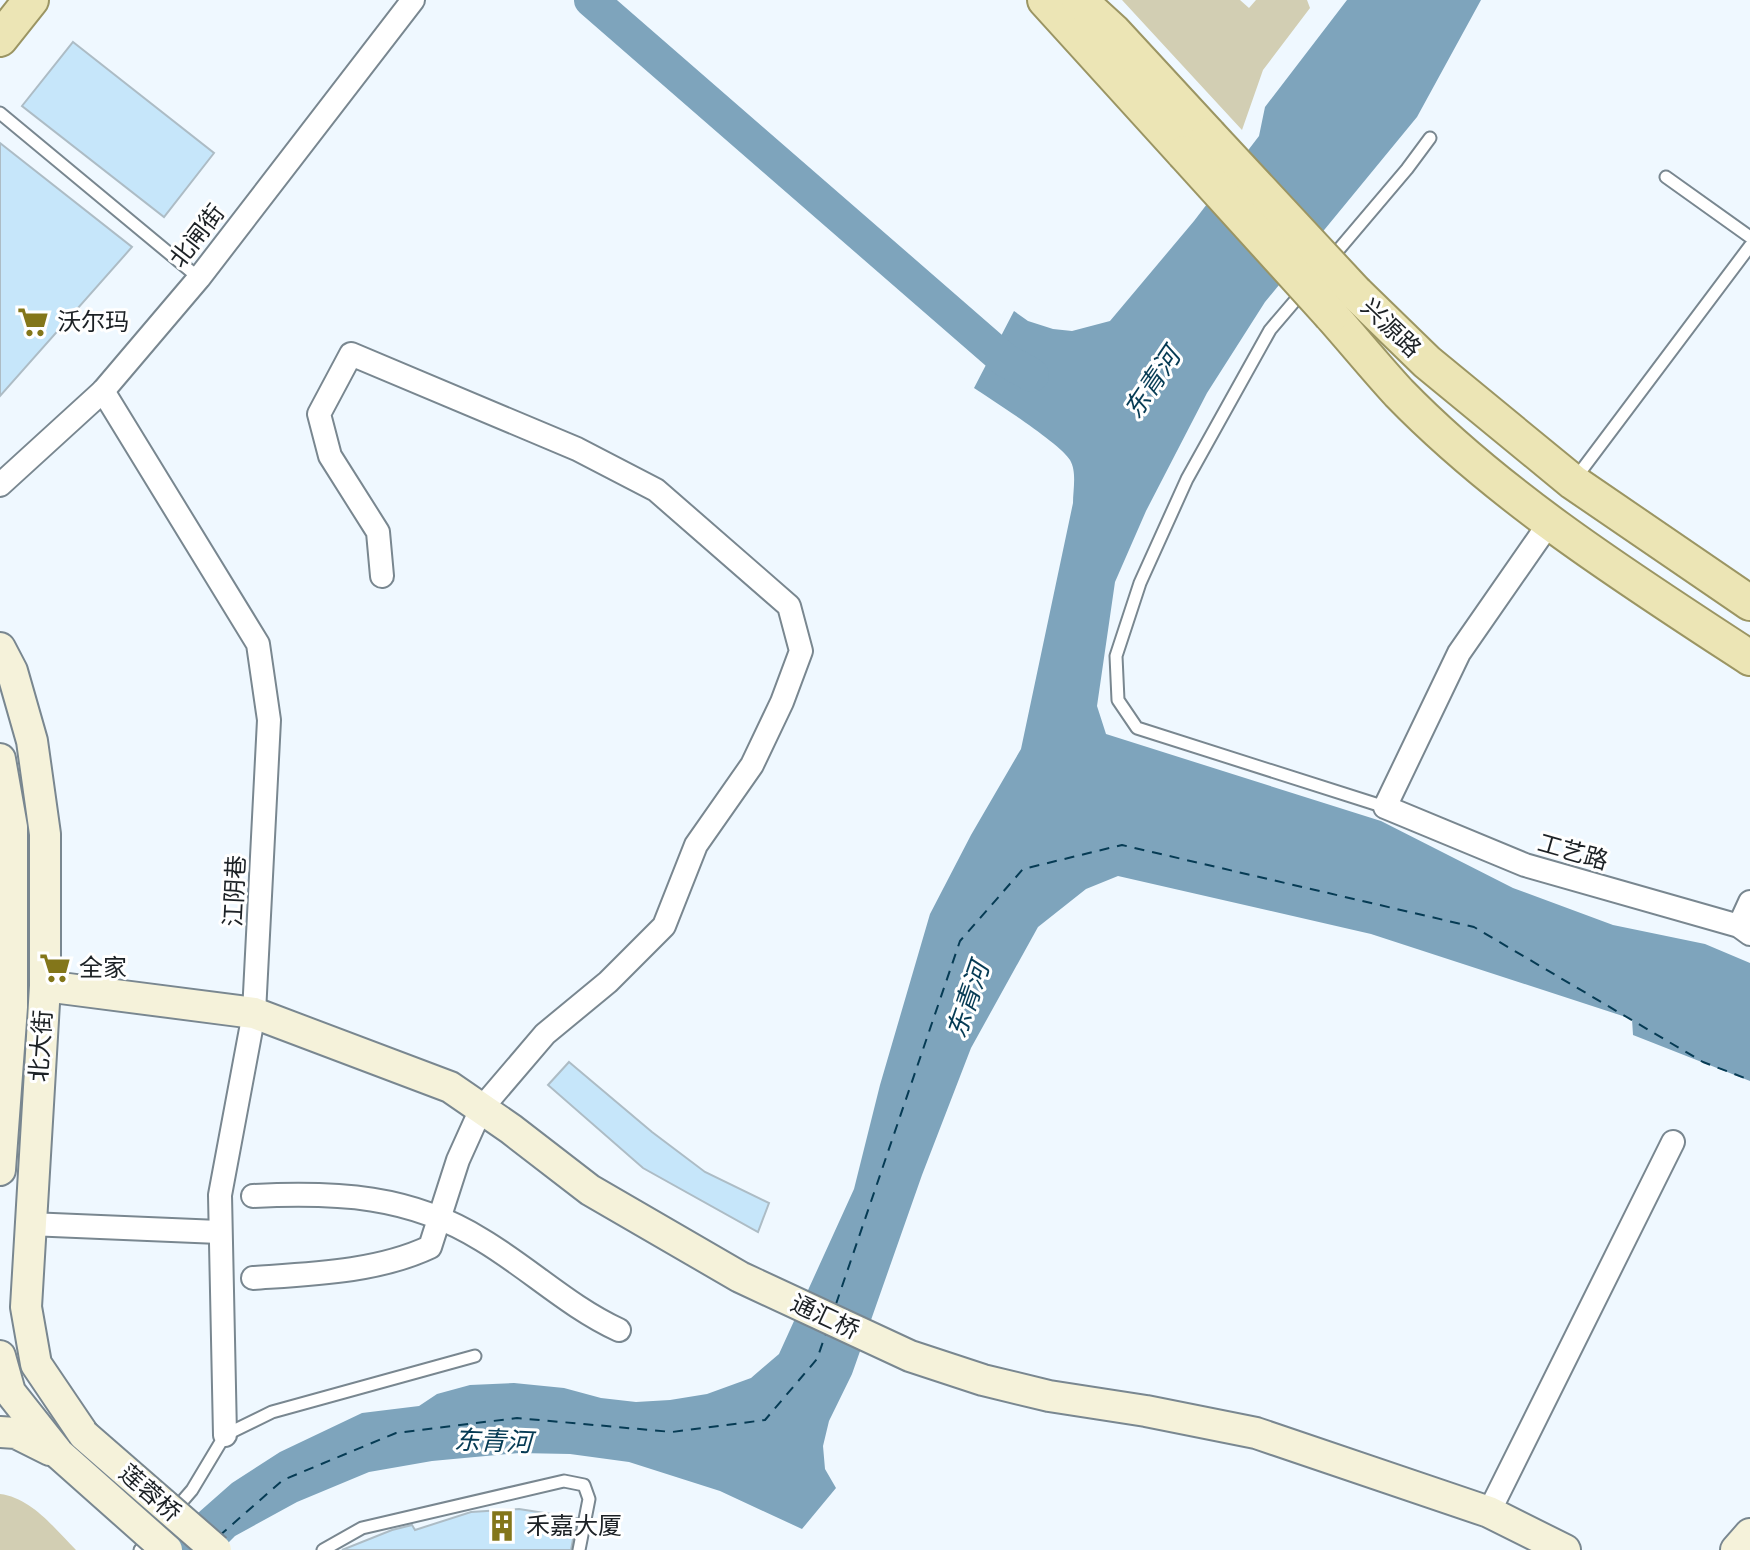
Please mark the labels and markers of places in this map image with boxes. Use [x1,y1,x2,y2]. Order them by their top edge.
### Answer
supermarket icon: 沃尔玛 [16,305,50,339]
place label: 沃尔玛 [57,306,129,338]
supermarket icon: 全家 [38,951,72,985]
place label: 全家 [79,952,127,984]
building icon: 禾嘉大厦 [485,1509,519,1543]
place label: 禾嘉大厦 [526,1510,622,1542]

